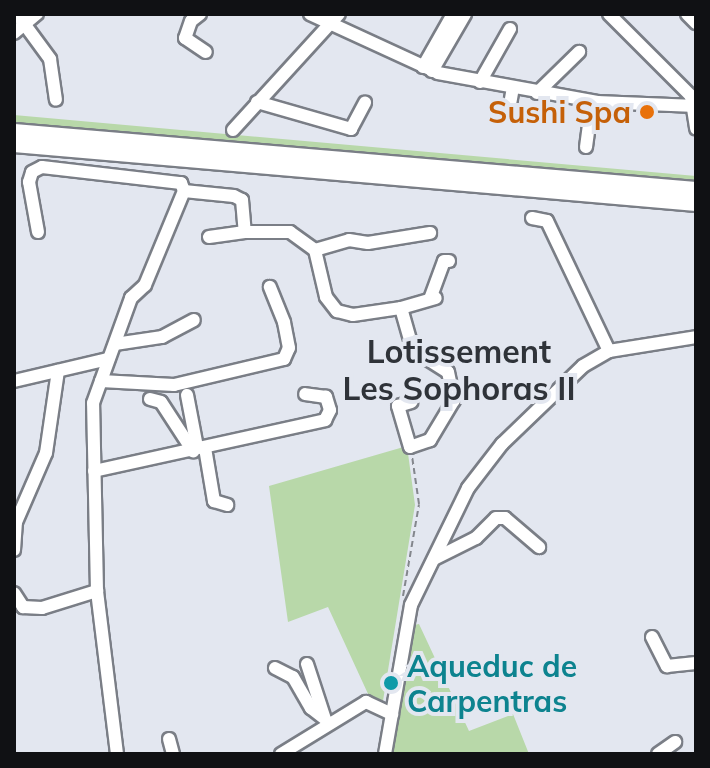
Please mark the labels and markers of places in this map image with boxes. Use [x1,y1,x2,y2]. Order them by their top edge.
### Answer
place label: Sushi Spa [488,94,631,130]
marker: Sushi Spa [638,103,656,121]
place label: Aqueduc de Carpentras [407,648,577,718]
marker: Aqueduc de Carpentras [382,674,400,692]

